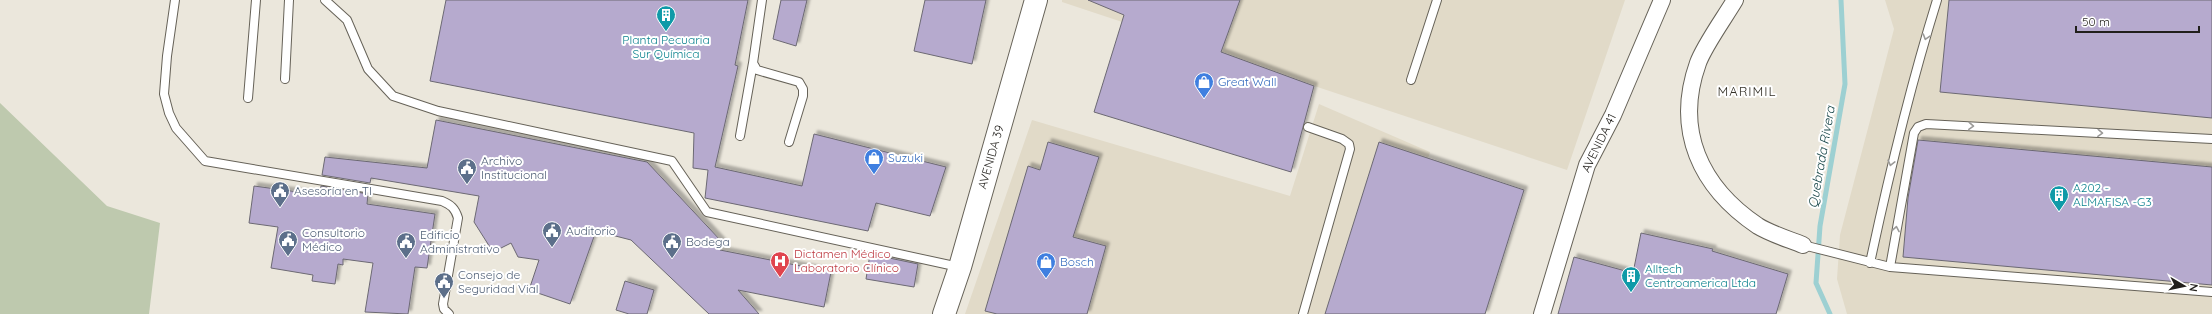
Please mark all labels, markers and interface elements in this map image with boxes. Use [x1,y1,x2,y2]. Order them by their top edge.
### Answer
building icon: Planta Pecuaria Sur Química [655,4,677,32]
scale bar [2076,8,2199,34]
text: 50 m [2082,14,2110,29]
place label: Planta Pecuaria Sur Química [622,32,710,61]
one-way arrow [1922,34,1931,41]
shop icon: Great Wall [1193,71,1215,99]
place label: Great Wall [1218,74,1276,89]
district label: MARIMIL [1717,83,1777,99]
water label: Quebrada Rivera [1804,104,1838,209]
street label: AVENIDA 41 [1578,111,1619,175]
one-way arrow [1968,121,1974,130]
street label: AVENIDA 39 [974,123,1007,191]
one-way arrow [2097,128,2103,137]
shop icon: Suzuki [863,147,885,175]
place label: Suzuki [888,150,923,165]
place label: Archivo Institucional [481,153,547,182]
public building icon: Archivo Institucional [456,157,478,185]
one-way arrow [1888,159,1896,166]
public building icon: Asesoría en TI [269,180,291,208]
place label: A202 - ALMAFISA -G3 [2073,180,2152,209]
place label: Asesoría en TI [294,183,372,198]
building icon: A202 - ALMAFISA -G3 [2048,184,2070,212]
public building icon: Auditorio [541,220,563,248]
place label: Auditorio [566,223,616,238]
place label: Consultorio Médico [302,225,365,254]
one-way arrow [1892,226,1900,232]
place label: Edificio Administrativo [420,227,500,256]
public building icon: Consultorio Médico [277,229,299,257]
public building icon: Edificio Administrativo [395,231,417,259]
public building icon: Bodega [661,231,683,259]
place label: Bodega [686,234,730,249]
place label: Dictamen Médico Laboratorio Clínico [794,246,899,275]
hospital icon: Dictamen Médico Laboratorio Clínico [769,250,791,278]
shop icon: Bosch [1035,251,1057,279]
place label: Bosch [1060,254,1094,269]
place label: Alltech Centroamerica Ltda [1645,261,1756,290]
building icon: Alltech Centroamerica Ltda [1620,265,1642,293]
north arrow [2164,266,2204,306]
place label: Consejo de Seguridad Vial [458,267,539,296]
public building icon: Consejo de Seguridad Vial [433,271,455,299]
text: N [2186,282,2201,293]

